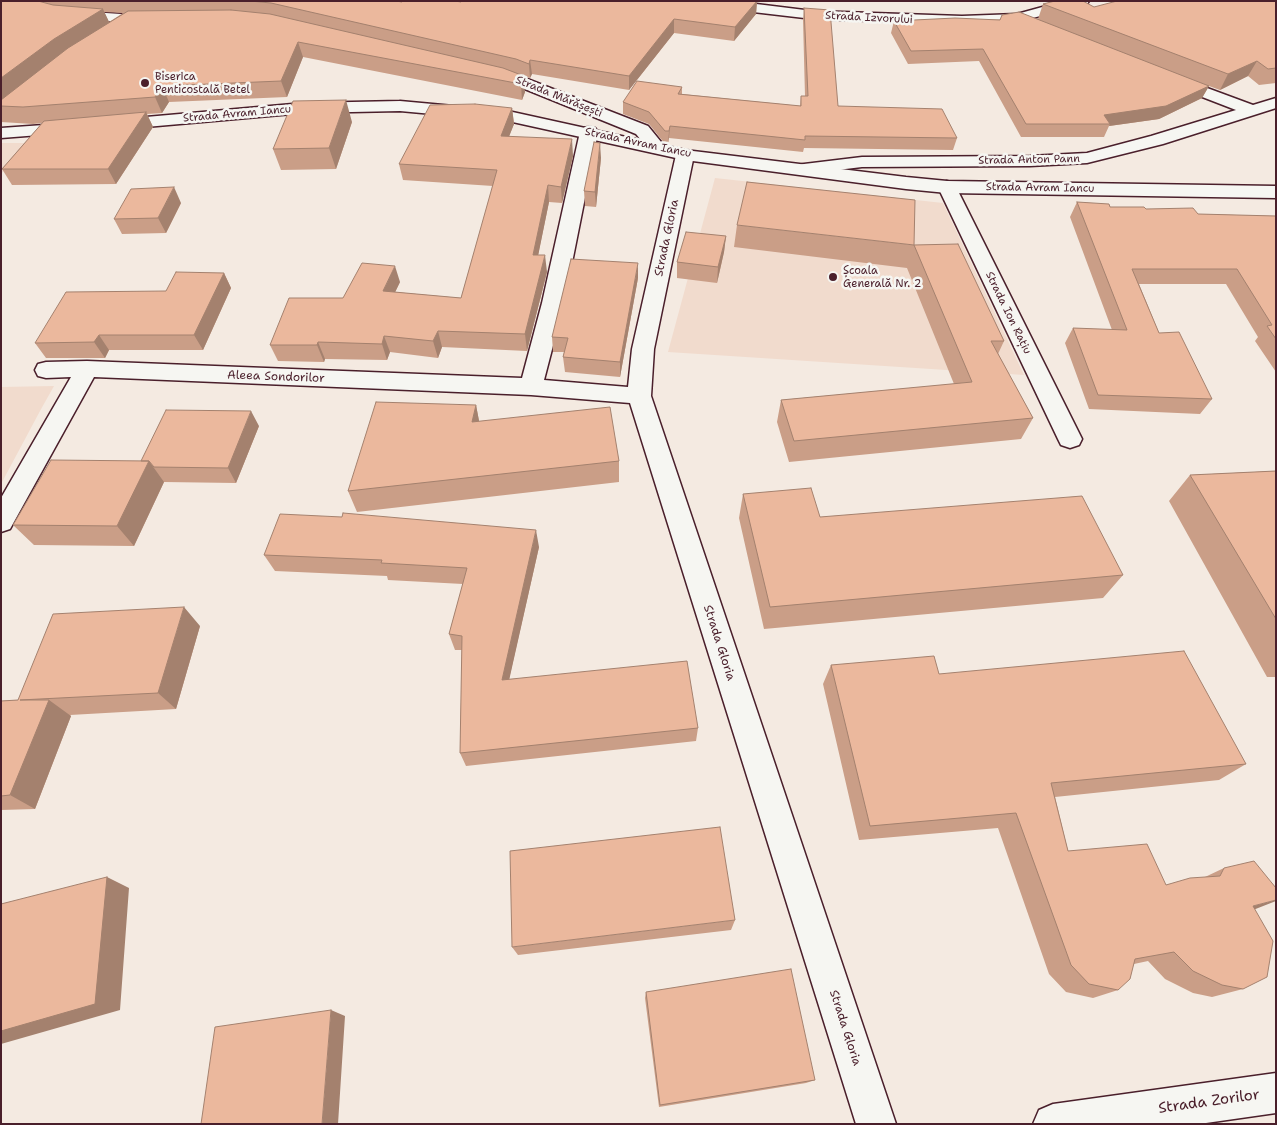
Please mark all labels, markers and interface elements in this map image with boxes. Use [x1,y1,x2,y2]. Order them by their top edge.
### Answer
street label: Strada Izvorului [825,9,913,27]
place label: Biserica Penticostală Betel [155,70,250,96]
street label: Strada Mărășești [514,74,604,120]
marker: Biserica Penticostală Betel [139,77,151,89]
street label: Strada Avram Iancu [182,103,292,125]
street label: Strada Avram Iancu [584,125,692,161]
street label: Strada Anton Pann [978,153,1080,167]
street label: Strada Avram Iancu [986,180,1094,196]
street label: Strada Gloria [652,198,682,278]
place label: Școala Generală Nr. 2 [843,264,922,290]
street label: Strada Ion Rațiu [982,270,1034,356]
marker: Școala Generală Nr. 2 [827,271,839,283]
street label: Aleea Sondorilor [227,368,325,386]
street label: Strada Gloria [700,603,738,683]
street label: Strada Gloria [826,988,864,1068]
street label: Strada Zorilor [1157,1086,1261,1118]

